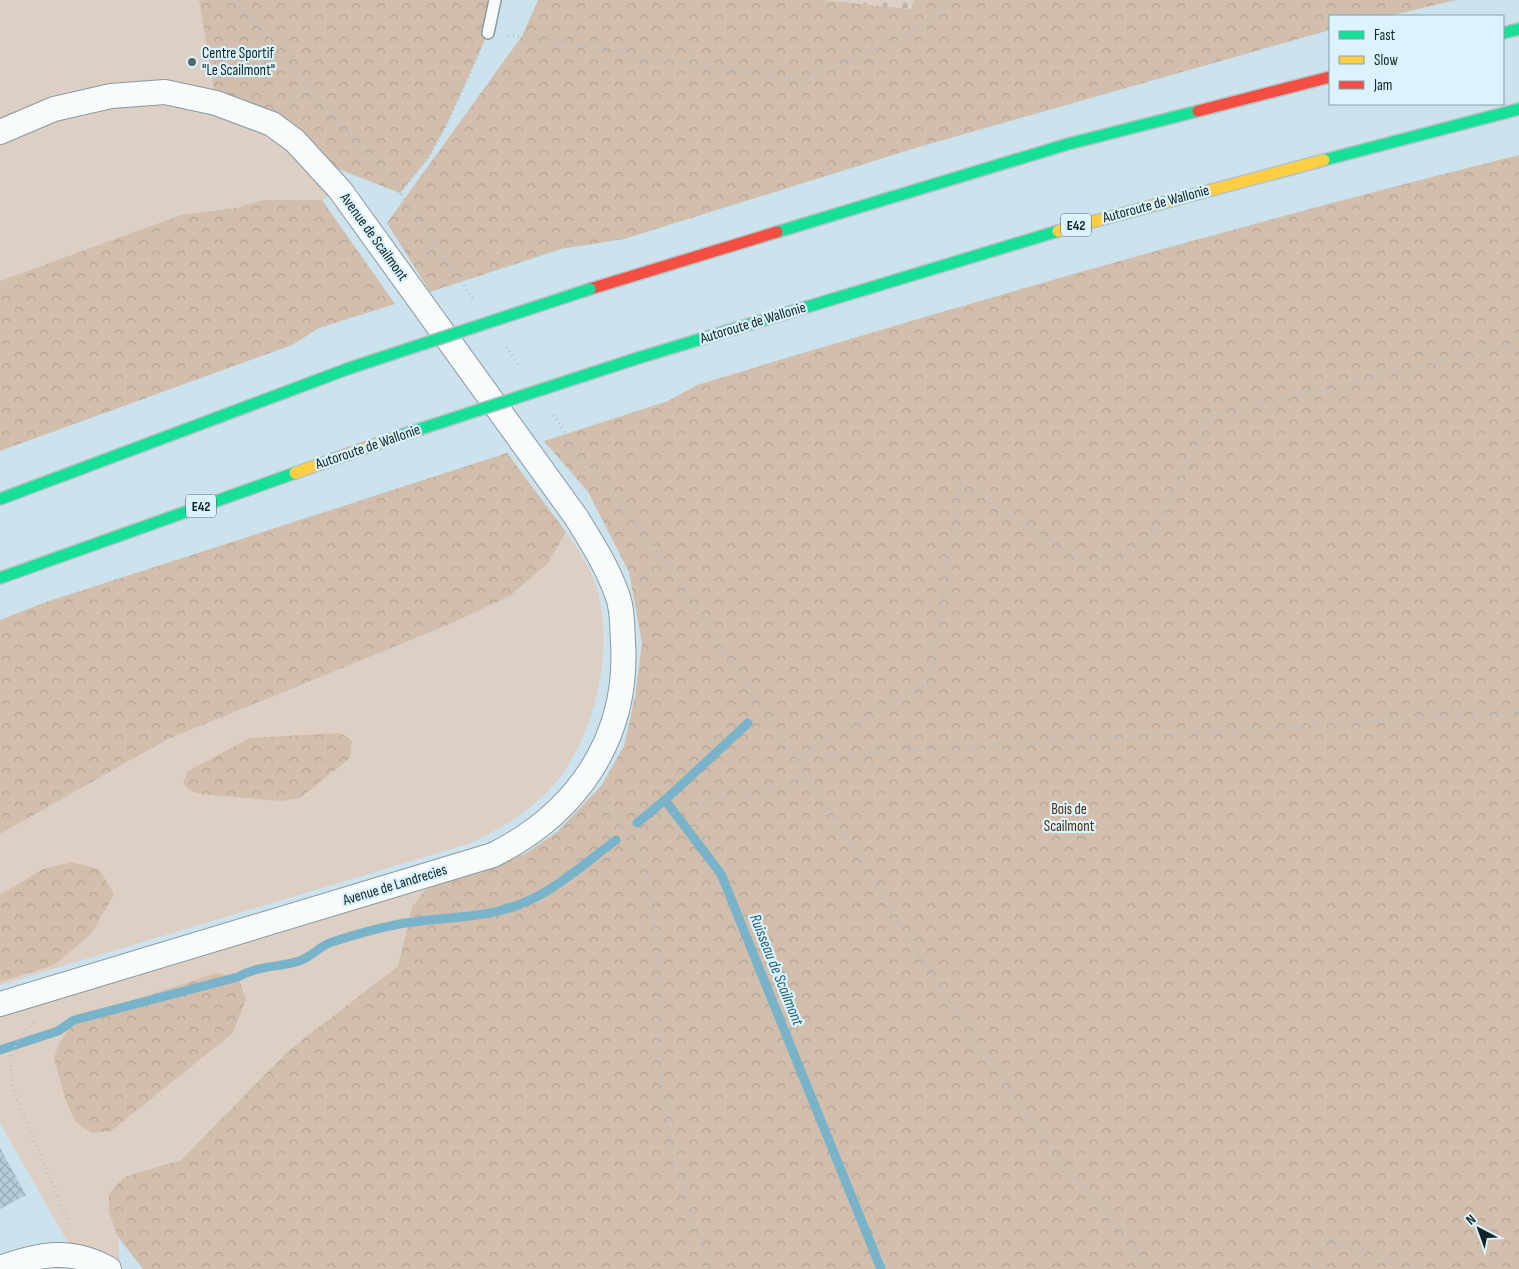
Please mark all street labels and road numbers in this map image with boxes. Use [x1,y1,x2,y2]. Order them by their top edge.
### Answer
street label: Autoroute de Wallonie [1100,181,1211,228]
street label: Avenue de Scailmont [335,188,413,285]
road number: E42 [1061,214,1091,236]
street label: Autoroute de Wallonie [697,298,808,348]
street label: Autoroute de Wallonie [312,420,423,474]
road number: E42 [186,494,216,518]
street label: Avenue de Landrecies [340,860,449,910]

